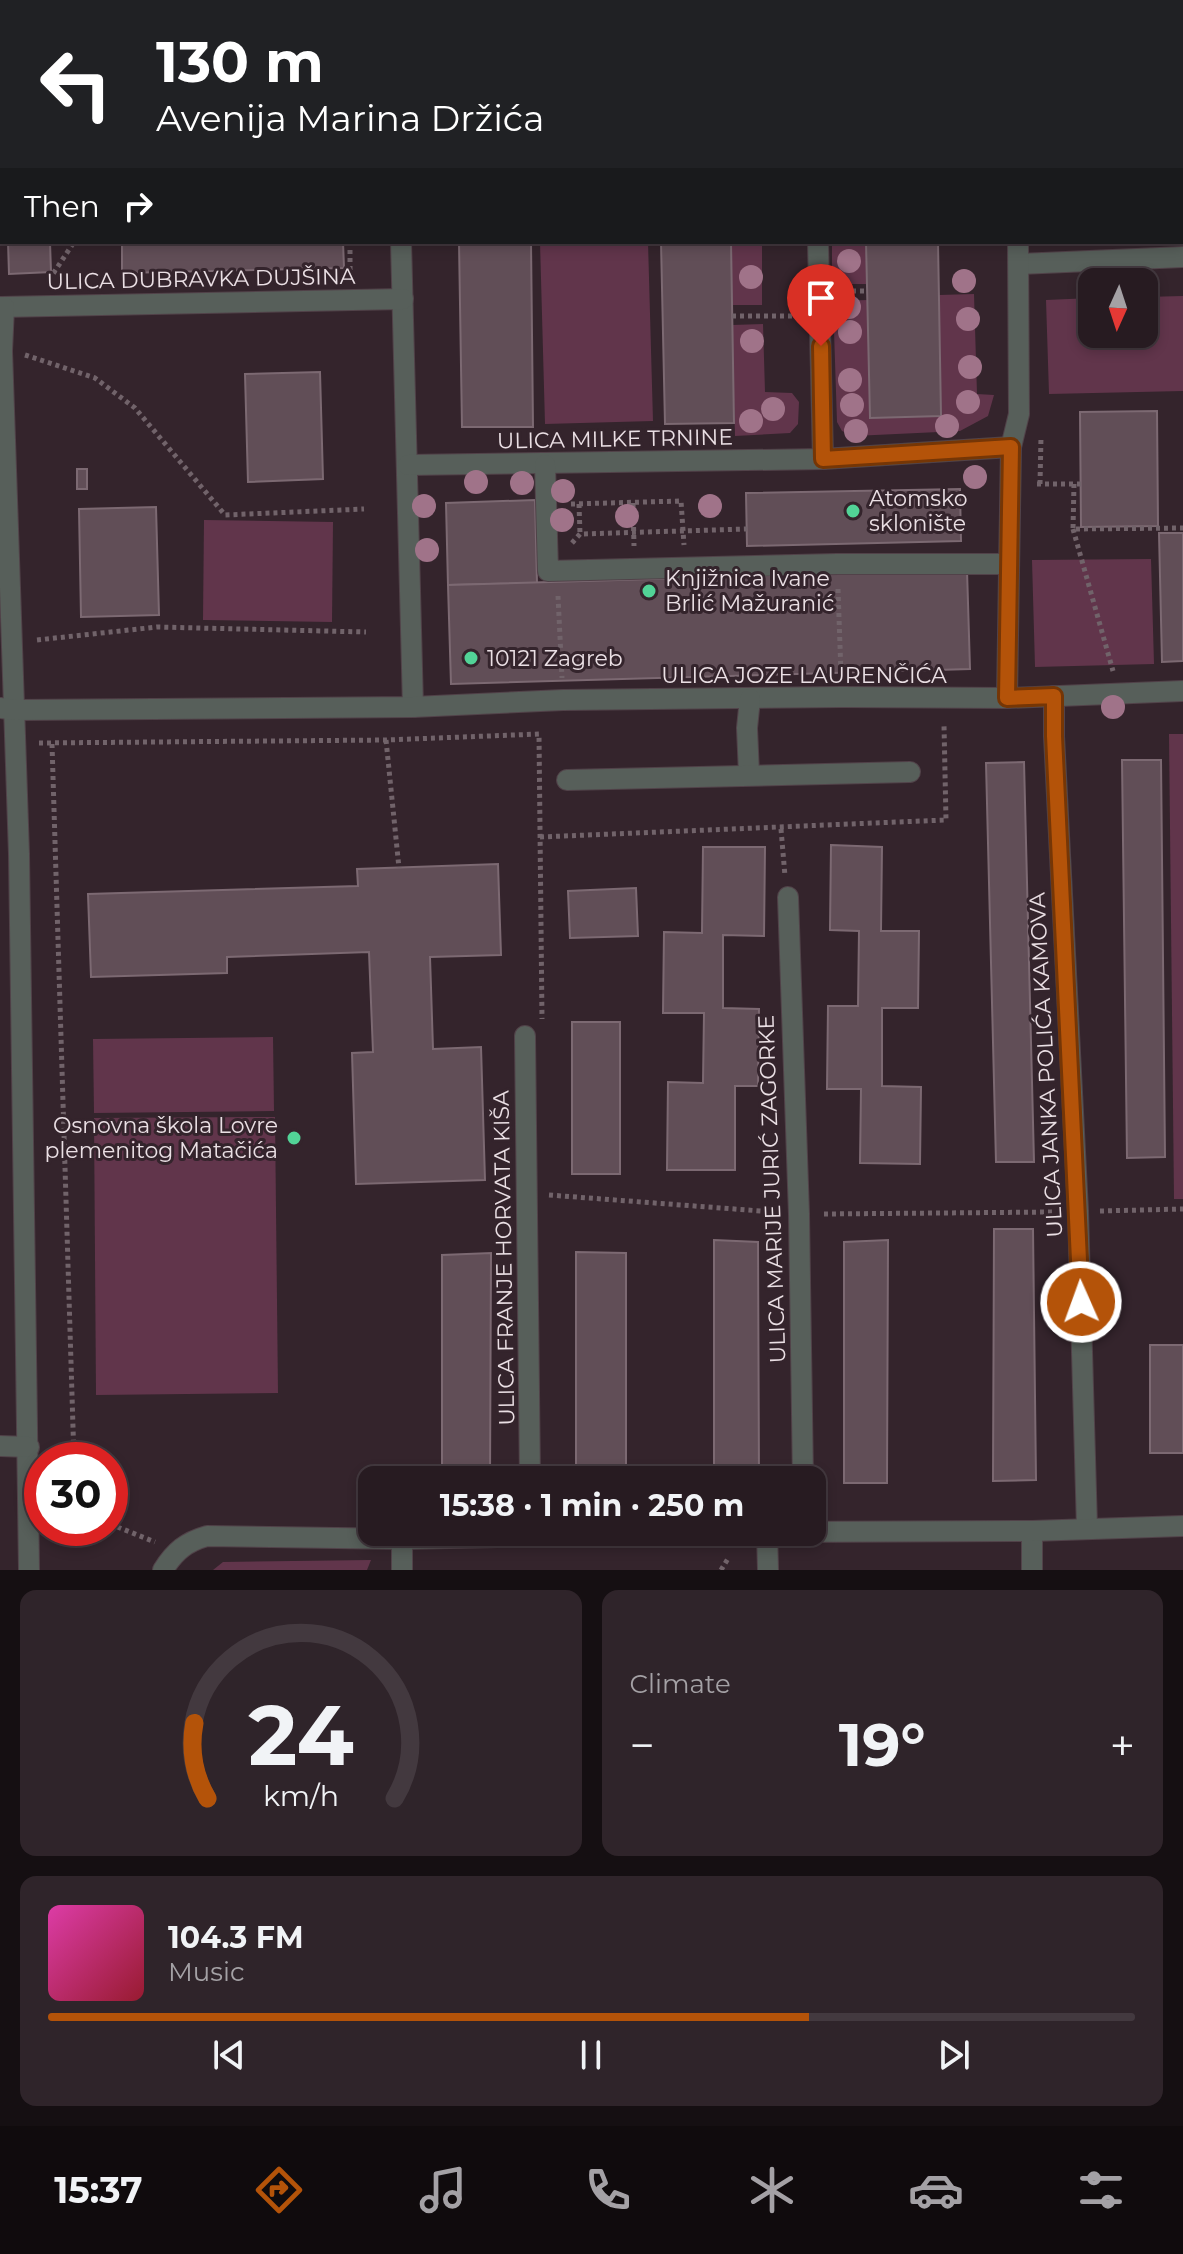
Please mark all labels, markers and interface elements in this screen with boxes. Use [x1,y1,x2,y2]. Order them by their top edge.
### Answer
text: 130 m [156,28,324,96]
icon: left [24,32,128,136]
text: Avenija Marina Držića [156,96,544,140]
icon: right [116,184,160,228]
text: Then [24,188,100,225]
street label: ULICA DUBRAVKA DUJŠINA [46,263,356,295]
pin [787,264,855,346]
north arrow [1078,268,1158,348]
map controls [1078,268,1158,348]
icon: arrive [799,276,843,320]
street label: ULICA MILKE TRNINE [497,423,733,455]
place label: Atomsko sklonište [869,485,968,537]
marker: Atomsko sklonište [844,502,862,520]
place label: Knjižnica Ivane Brlić Mažuranić [665,565,834,617]
marker: Knjižnica Ivane Brlić Mažuranić [640,582,658,600]
place label: 10121 Zagreb [487,645,623,672]
marker: 10121 Zagreb [462,649,480,667]
street label: ULICA JOZE LAURENČIĆA [661,662,947,689]
street label: ULICA JANKA POLIĆA KAMOVA [1023,892,1069,1238]
street label: ULICA MARIJE JURIĆ ZAGORKE [752,1014,792,1364]
street label: ULICA FRANJE HORVATA KIŠA [488,1090,520,1426]
place label: Osnovna škola Lovre plemenitog Matačića [45,1112,278,1164]
marker: Osnovna škola Lovre plemenitog Matačića [285,1129,303,1147]
position arrow [1039,1260,1123,1344]
speed limit sign: 30 [24,1442,128,1546]
text: 15:38 · 1 min · 250 m [440,1487,744,1524]
text: Climate [630,1668,731,1700]
text: 24 [248,1684,354,1786]
text: 19° [839,1708,926,1781]
text: − [630,1718,655,1772]
text: + [1110,1718,1135,1772]
text: km/h [263,1778,339,1813]
text: 104.3 FM [168,1919,304,1956]
text: Music [168,1956,245,1988]
icon: previous [207,2033,251,2077]
icon: pause [569,2033,613,2077]
icon: next [932,2033,976,2077]
icon: directions [251,2162,307,2218]
icon: music [415,2162,471,2218]
icon: phone [580,2162,636,2218]
icon: climate [744,2162,800,2218]
icon: car [908,2162,964,2218]
icon: filters [1073,2162,1129,2218]
text: 15:37 [54,2168,142,2212]

